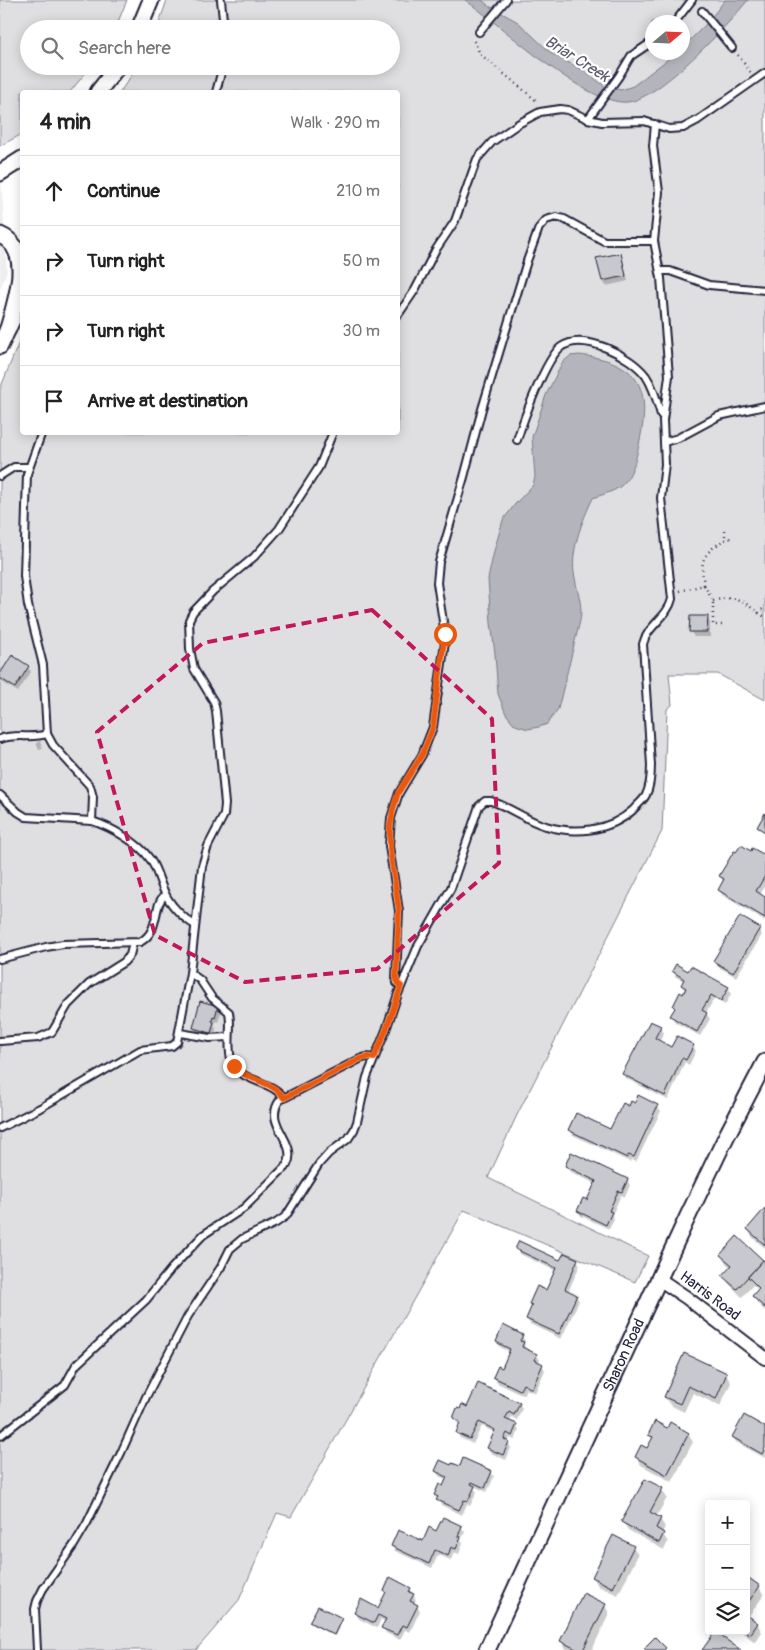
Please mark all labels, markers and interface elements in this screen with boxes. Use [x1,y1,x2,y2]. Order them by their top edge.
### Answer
north arrow [645,15,690,60]
search box [20,20,400,75]
water label: Briar Creek [541,31,614,87]
icon: search [38,34,66,62]
text: Search here [78,36,171,60]
text: 4 min [40,109,91,136]
text: Walk · 290 m [291,113,380,133]
icon: ahead [40,177,68,205]
text: Continue [87,179,160,203]
text: 210 m [336,181,380,201]
icon: right [40,247,68,275]
text: Turn right [87,249,165,273]
text: 50 m [343,251,380,271]
icon: right [40,317,68,345]
text: Turn right [87,319,165,343]
text: 30 m [342,321,380,341]
icon: arrive [40,387,68,415]
text: Arrive at destination [87,389,248,413]
route start [434,623,457,646]
route end [223,1055,246,1078]
street label: Harris Road [676,1267,744,1325]
street label: Sharon Road [598,1315,649,1395]
map controls [705,1500,750,1635]
button: + [705,1500,750,1545]
button: − [705,1545,750,1590]
button: layers [705,1590,750,1635]

